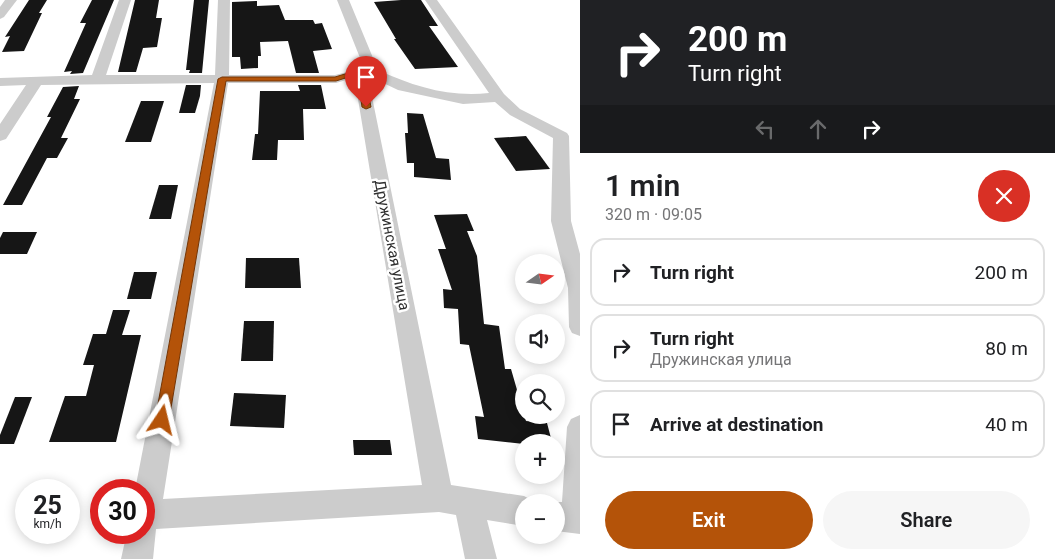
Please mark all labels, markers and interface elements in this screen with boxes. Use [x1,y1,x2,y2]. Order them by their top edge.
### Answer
text: 200 m [688,19,787,60]
icon: right [605,20,670,85]
pin [345,56,387,107]
text: Turn right [688,61,782,86]
icon: arrive [352,63,380,91]
icon: left [751,115,779,143]
icon: ahead [804,115,832,143]
icon: right [857,115,885,143]
text: 1 min [605,168,680,203]
button: close [978,170,1030,222]
street label: Дружинская улица [370,178,414,312]
text: 320 m · 09:05 [605,205,702,224]
north arrow [515,254,565,304]
map controls [515,254,565,544]
icon: right [607,258,635,286]
text: Turn right [650,261,734,284]
text: 200 m [975,261,1028,284]
button: sound [515,314,565,364]
text: Turn right [650,327,734,350]
icon: right [607,334,635,362]
text: 80 m [985,337,1028,360]
text: Дружинская улица [650,350,792,369]
button: search [515,374,565,424]
position arrow [135,393,187,445]
icon: arrive [607,410,635,438]
text: Arrive at destination [650,413,823,436]
text: 40 m [985,413,1028,436]
button: + [515,434,565,484]
speed limit sign: 30 [90,479,155,544]
text: 25 [33,491,62,520]
button: Exit [605,491,813,549]
button: Share [823,491,1030,549]
button: − [515,494,565,544]
text: km/h [33,517,62,531]

